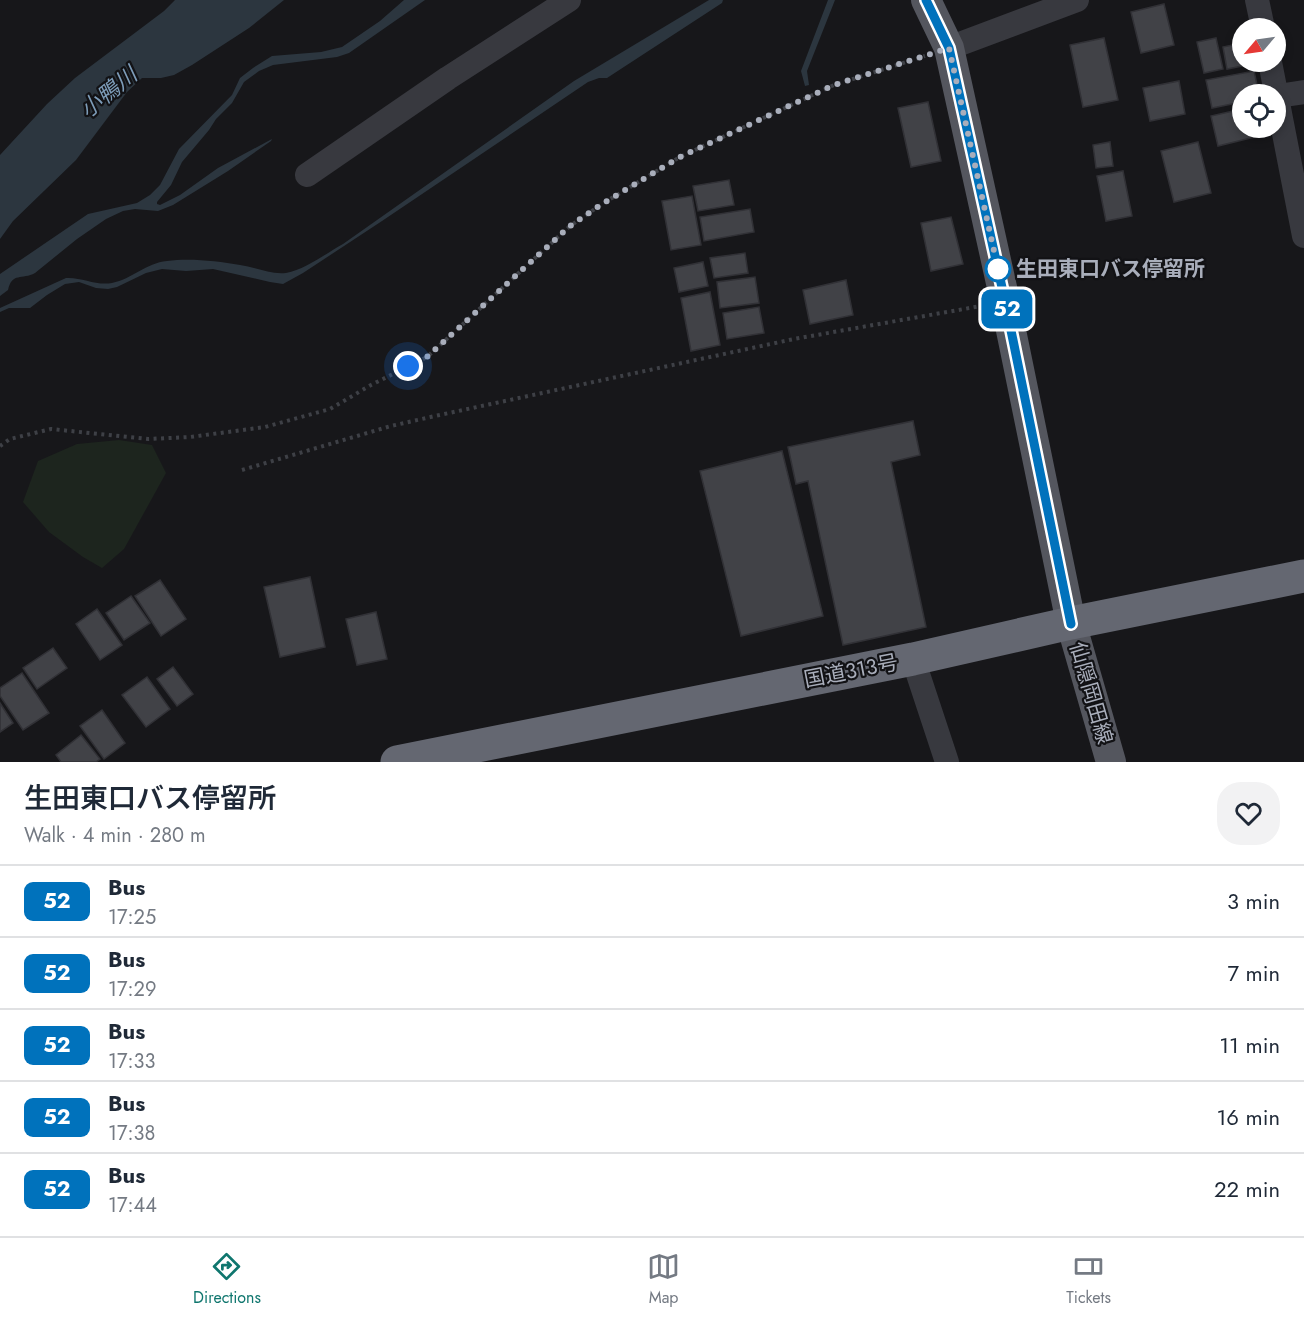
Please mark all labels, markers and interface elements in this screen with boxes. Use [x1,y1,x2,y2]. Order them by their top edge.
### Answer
north arrow [1232,18,1286,72]
map controls [1232,18,1286,138]
water label: 小鴨川 [72,58,145,125]
button: locate [1232,84,1286,138]
place label: 生田東口バス停留所 [1016,254,1205,284]
marker: 生田東口バス停留所 [985,256,1011,282]
line badge: 52 [980,290,1034,328]
text: 52 [993,294,1021,324]
your location [393,351,423,381]
street label: 仙隠岡田線 [1062,638,1120,748]
street label: 国道313号 [801,647,901,695]
text: 生田東口バス停留所 [24,778,276,819]
button: heart [1217,782,1280,845]
text: Walk · 4 min · 280 m [24,821,206,850]
text: Bus [108,871,145,903]
text: 3 min [1227,885,1280,917]
text: 52 [43,886,71,916]
text: 17:25 [108,903,156,932]
text: Bus [108,943,145,975]
text: 7 min [1227,957,1280,989]
text: 52 [43,958,71,988]
text: 17:29 [108,975,156,1004]
text: Bus [108,1015,145,1047]
text: 11 min [1219,1029,1280,1061]
text: 52 [43,1030,71,1060]
text: 17:33 [108,1047,155,1076]
text: Bus [108,1087,145,1119]
text: 16 min [1216,1101,1280,1133]
text: 52 [43,1102,71,1132]
text: 17:38 [108,1119,155,1148]
text: Bus [108,1159,145,1191]
text: 22 min [1214,1173,1280,1205]
text: 52 [43,1174,71,1204]
text: 17:44 [108,1191,157,1220]
tab: Directions [193,1250,261,1309]
tab: Map [647,1250,680,1309]
tab: Tickets [1066,1250,1111,1309]

